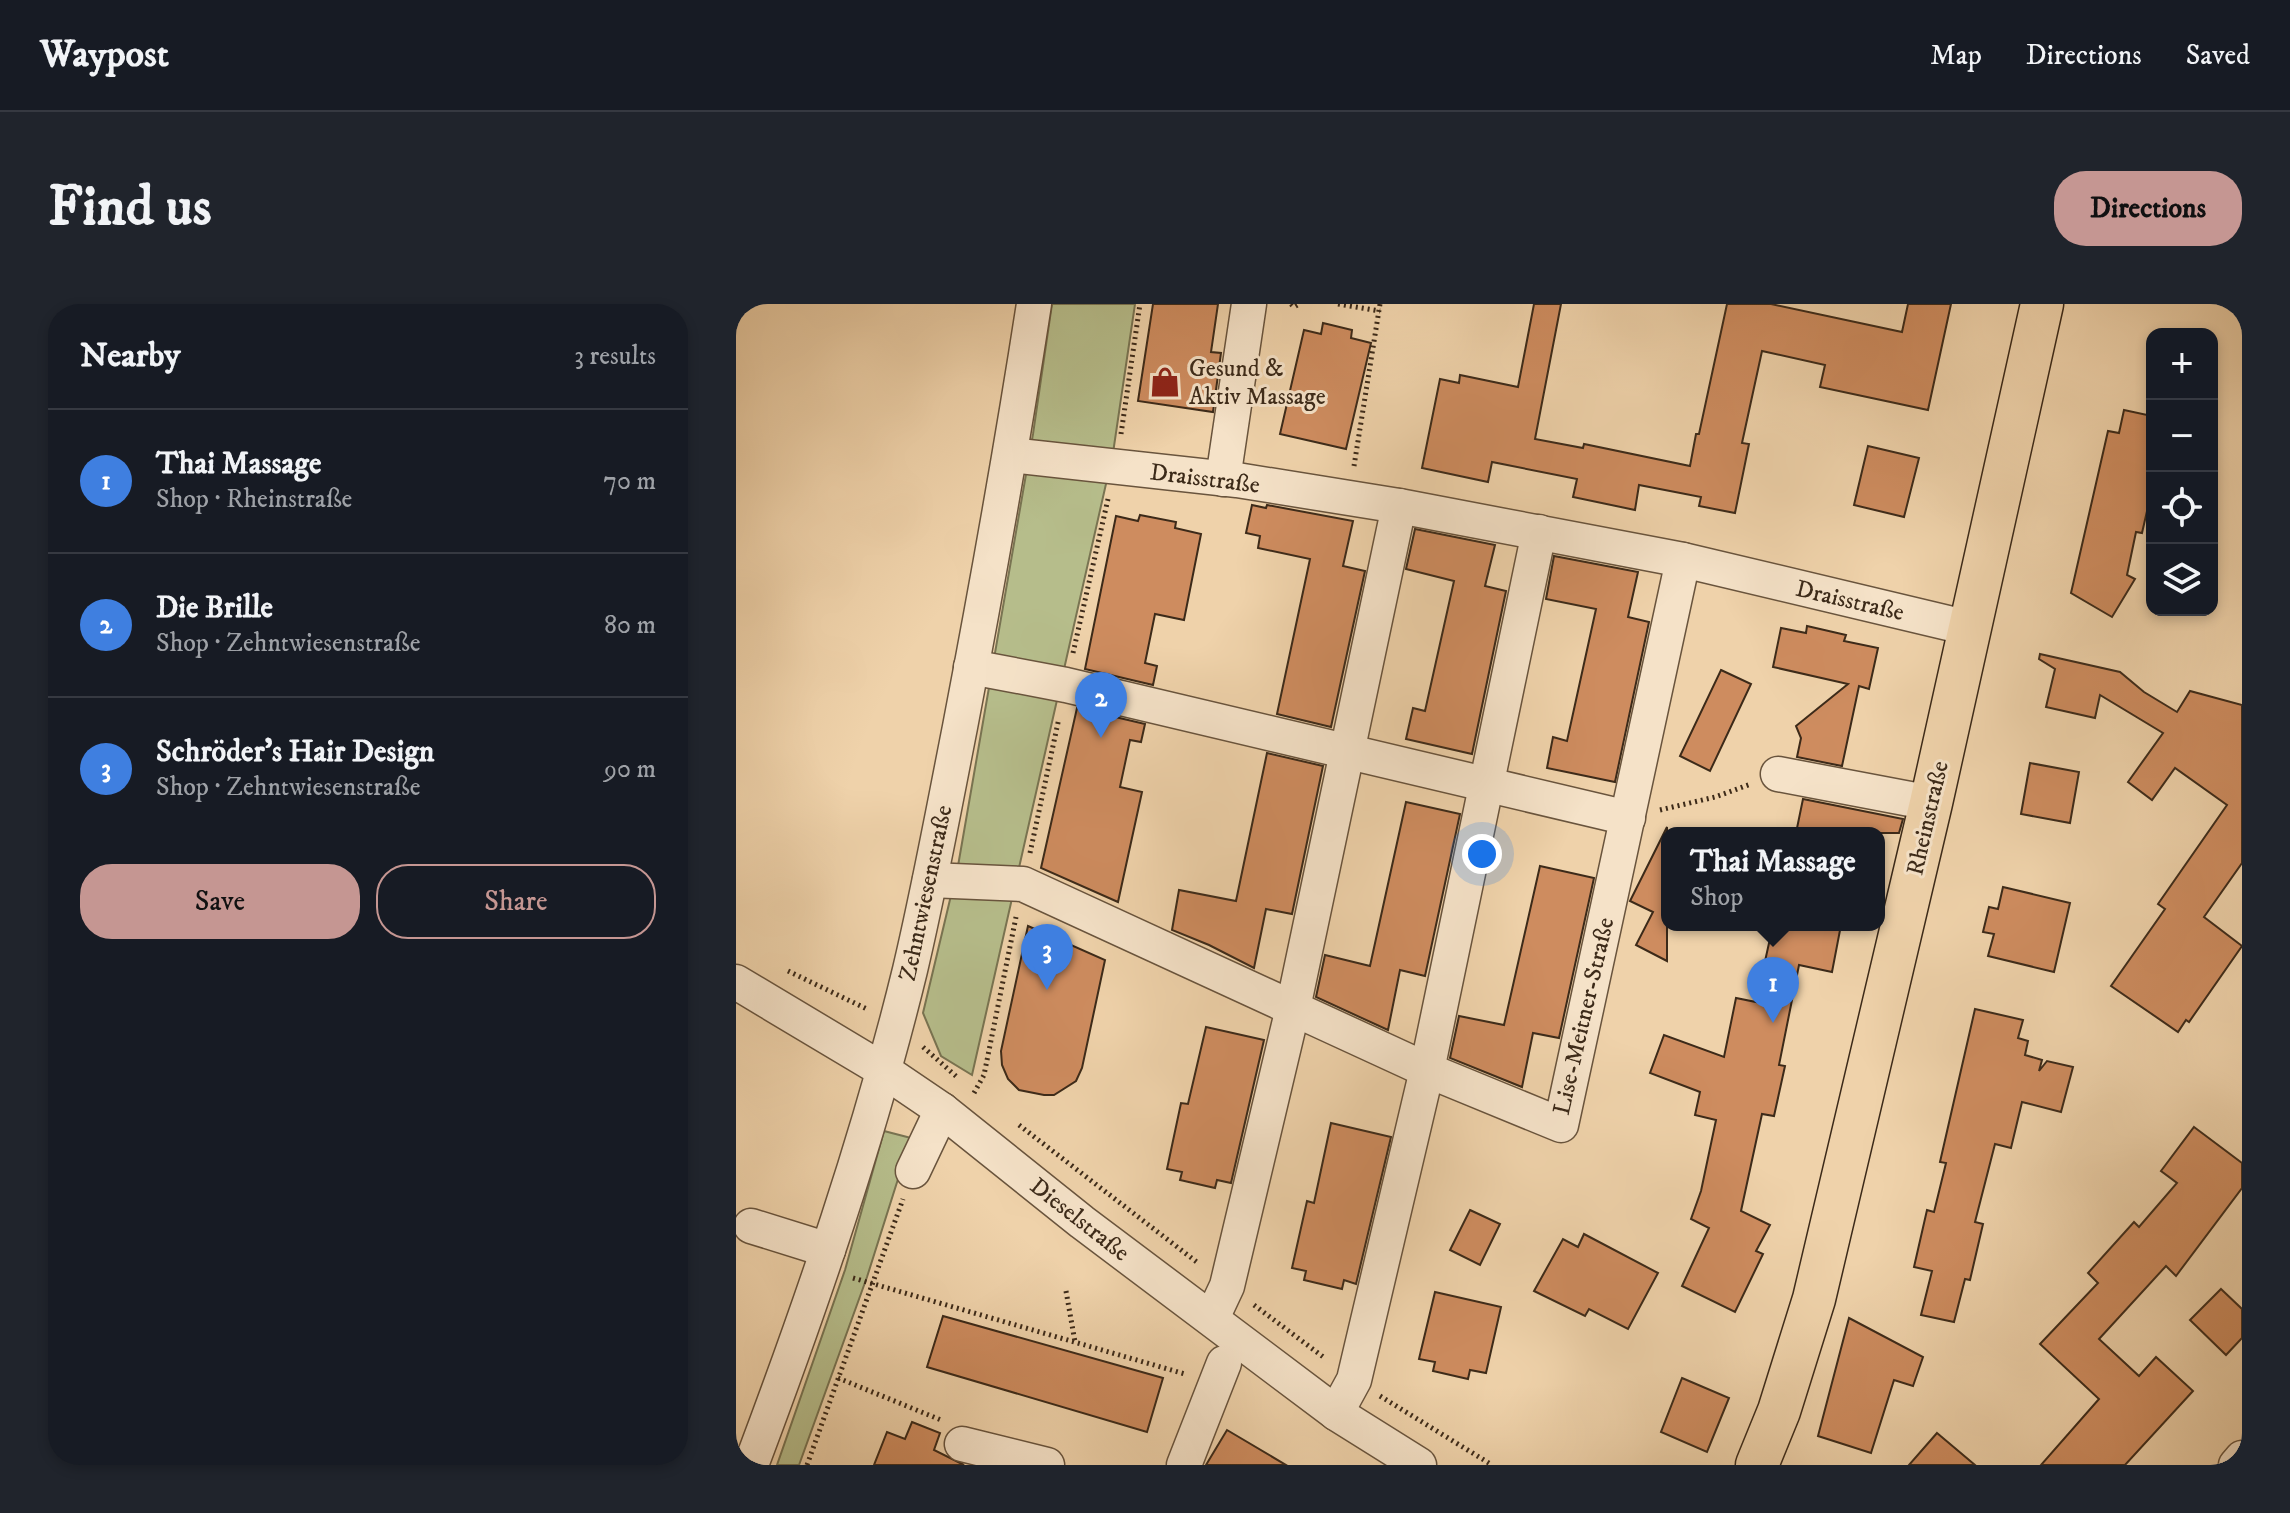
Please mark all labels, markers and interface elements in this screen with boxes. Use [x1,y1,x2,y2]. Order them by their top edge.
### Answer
text: Waypost [40,31,169,79]
text: Map [1930,38,1982,73]
text: Directions [2026,38,2142,73]
text: Saved [2186,38,2250,73]
button: Directions [2054,171,2242,246]
text: Find us [48,173,212,243]
map controls [2146,328,2218,616]
button: + [2146,328,2218,400]
text: Nearby [80,335,181,377]
text: 3 results [574,340,656,373]
place label: Gesund & Aktiv Massage [1189,354,1326,412]
shop icon: Gesund & Aktiv Massage [1148,365,1182,399]
button: − [2146,400,2218,472]
text: Thai Massage [156,446,321,483]
street label: Draisstraße [1148,457,1262,501]
text: 1 [101,465,111,498]
text: 70 m [603,465,656,498]
button: locate [2146,472,2218,544]
text: Shop · Rheinstraße [156,483,352,516]
button: layers [2146,544,2218,616]
street label: Draisstraße [1793,574,1907,628]
text: Die Brille [156,590,273,627]
text: 2 [100,609,112,642]
text: 80 m [604,609,656,642]
text: Shop · Zehntwiesenstraße [156,627,420,660]
pin: 2 [1075,672,1127,738]
text: Schröder's Hair Design [156,734,434,771]
text: 3 [101,753,111,786]
text: 90 m [604,753,656,786]
street label: Rheinstraße [1900,758,1956,878]
text: Shop · Zehntwiesenstraße [156,771,420,804]
street label: Zehntwiesenstraße [893,802,959,984]
popup [1661,827,1885,931]
your location [1462,834,1502,874]
text: Thai Massage [1690,844,1856,881]
button: Save [80,864,360,939]
button: Share [376,864,656,939]
text: Shop [1690,881,1743,914]
street label: Lise-Meitner-Straße [1547,915,1621,1118]
pin: 3 [1021,924,1073,990]
pin: 1 [1747,957,1799,1023]
street label: Dieselstraße [1023,1172,1135,1268]

